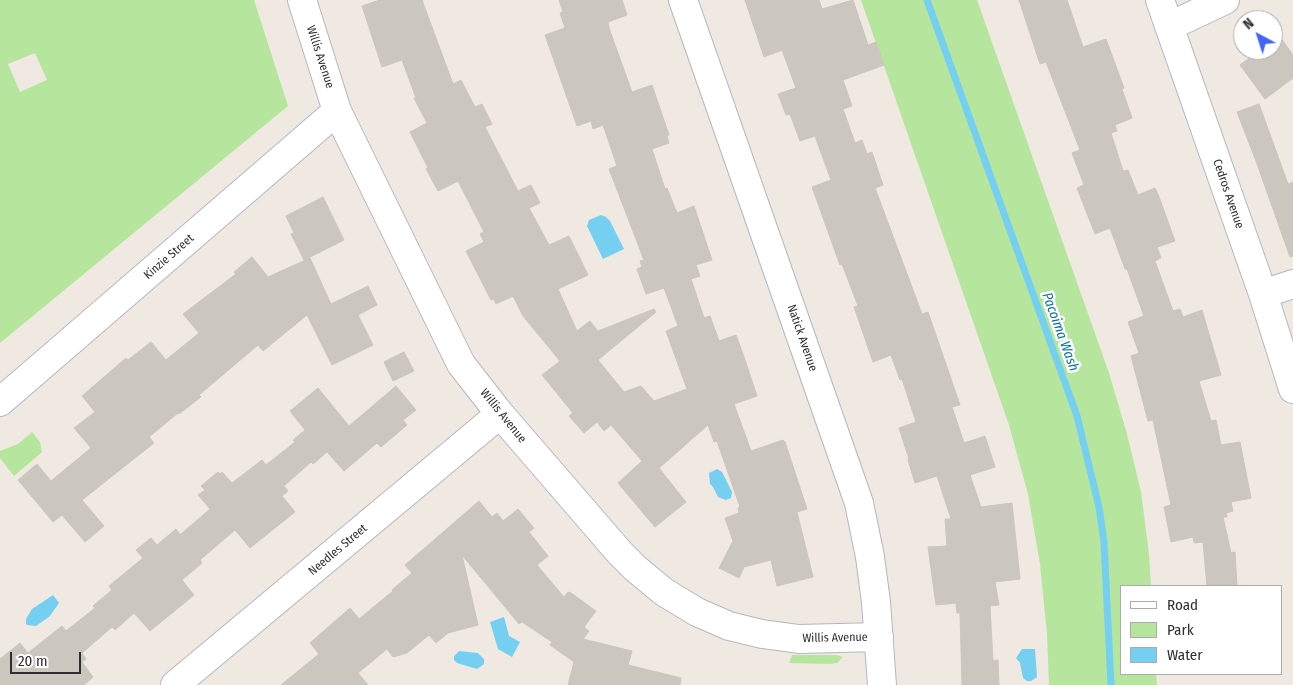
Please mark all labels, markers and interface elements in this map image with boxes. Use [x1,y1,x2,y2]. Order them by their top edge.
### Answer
north arrow [1233,10,1283,60]
text: N [1240,15,1257,33]
street label: Willis Avenue [303,24,337,90]
street label: Cedros Avenue [1209,157,1247,231]
street label: Kinzie Street [141,231,197,283]
water label: Pacoima Wash [1038,290,1082,374]
street label: Natick Avenue [784,303,820,373]
street label: Willis Avenue [477,386,529,446]
street label: Needles Street [306,521,370,579]
legend [1120,585,1283,675]
text: Road [1167,596,1198,614]
text: Park [1167,621,1194,639]
street label: Willis Avenue [802,630,868,646]
scale bar [12,642,84,674]
text: Water [1167,646,1202,664]
text: 20 m [18,652,48,670]

